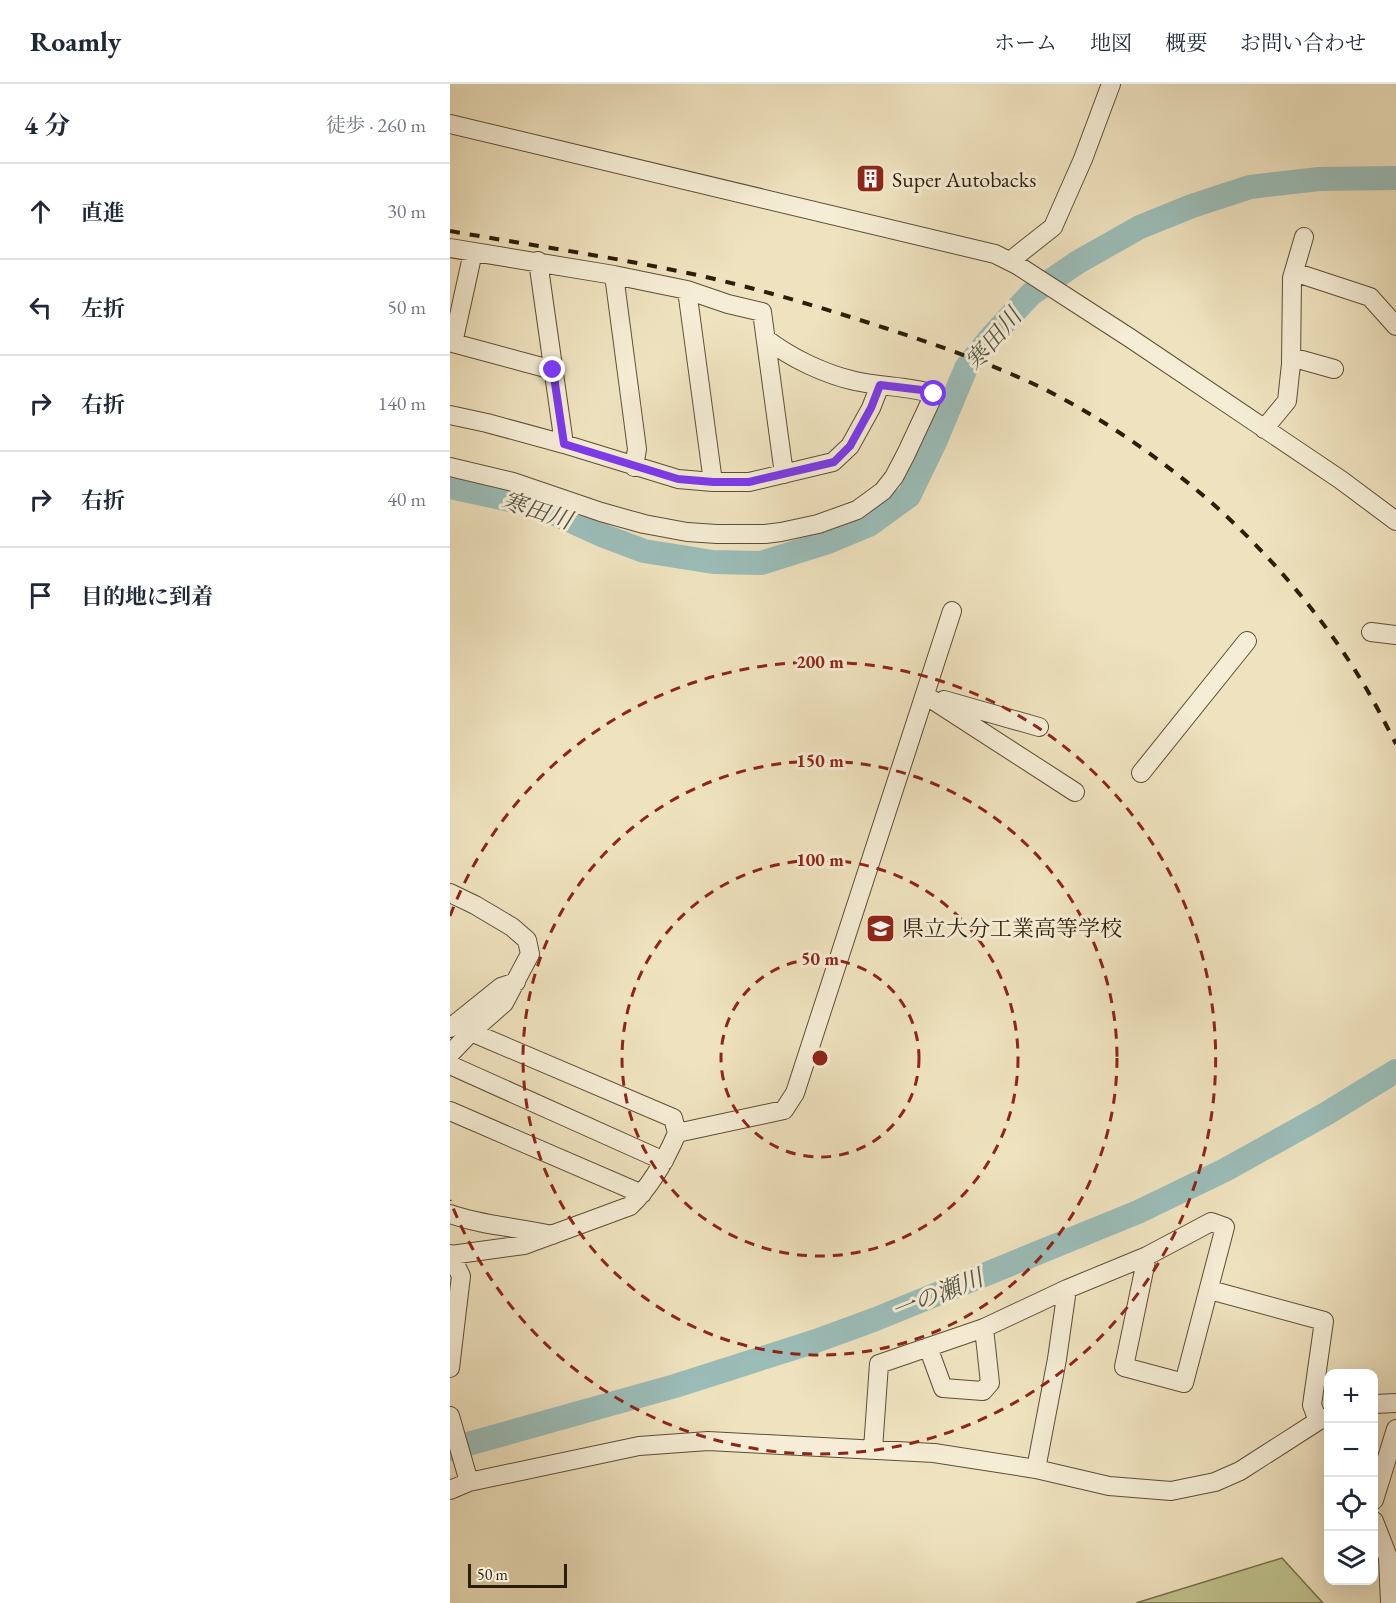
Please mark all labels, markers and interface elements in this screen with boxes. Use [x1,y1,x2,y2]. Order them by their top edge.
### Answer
text: Roamly [30,23,121,59]
text: ホーム [994,29,1057,56]
text: 地図 [1090,29,1132,56]
text: 概要 [1165,29,1207,56]
text: お問い合わせ [1240,29,1366,56]
text: 4 分 [24,108,70,142]
text: 徒歩 · 260 m [326,112,426,138]
building icon: Super Autobacks [855,163,887,195]
place label: Super Autobacks [892,165,1036,194]
icon: ahead [24,195,57,228]
text: 直進 [81,198,125,227]
text: 30 m [387,198,426,224]
icon: left [24,291,57,324]
text: 左折 [81,294,125,323]
text: 50 m [387,294,426,320]
water label: 寒田川 [958,299,1030,377]
route end [539,356,565,382]
route start [920,380,946,406]
icon: right [24,387,57,420]
text: 右折 [81,390,125,419]
text: 140 m [378,390,426,416]
icon: right [24,483,57,516]
water label: 寒田川 [498,484,579,537]
text: 右折 [81,486,125,515]
text: 40 m [387,486,426,512]
icon: arrive [24,579,57,612]
text: 目的地に到着 [81,582,213,611]
text: 200 m [796,650,844,673]
text: 150 m [796,749,844,772]
text: 100 m [796,848,844,871]
school or university icon: 県立大分工業高等学校 [865,912,897,944]
place label: 県立大分工業高等学校 [902,914,1122,943]
text: 50 m [801,947,839,970]
centre of rings [810,1048,830,1068]
water label: 一の瀬川 [887,1261,990,1326]
map controls [1324,1369,1378,1585]
button: + [1324,1369,1378,1423]
button: − [1324,1423,1378,1477]
button: locate [1324,1477,1378,1531]
button: layers [1324,1531,1378,1585]
scale bar [468,1561,567,1588]
text: 50 m [477,1564,508,1585]

